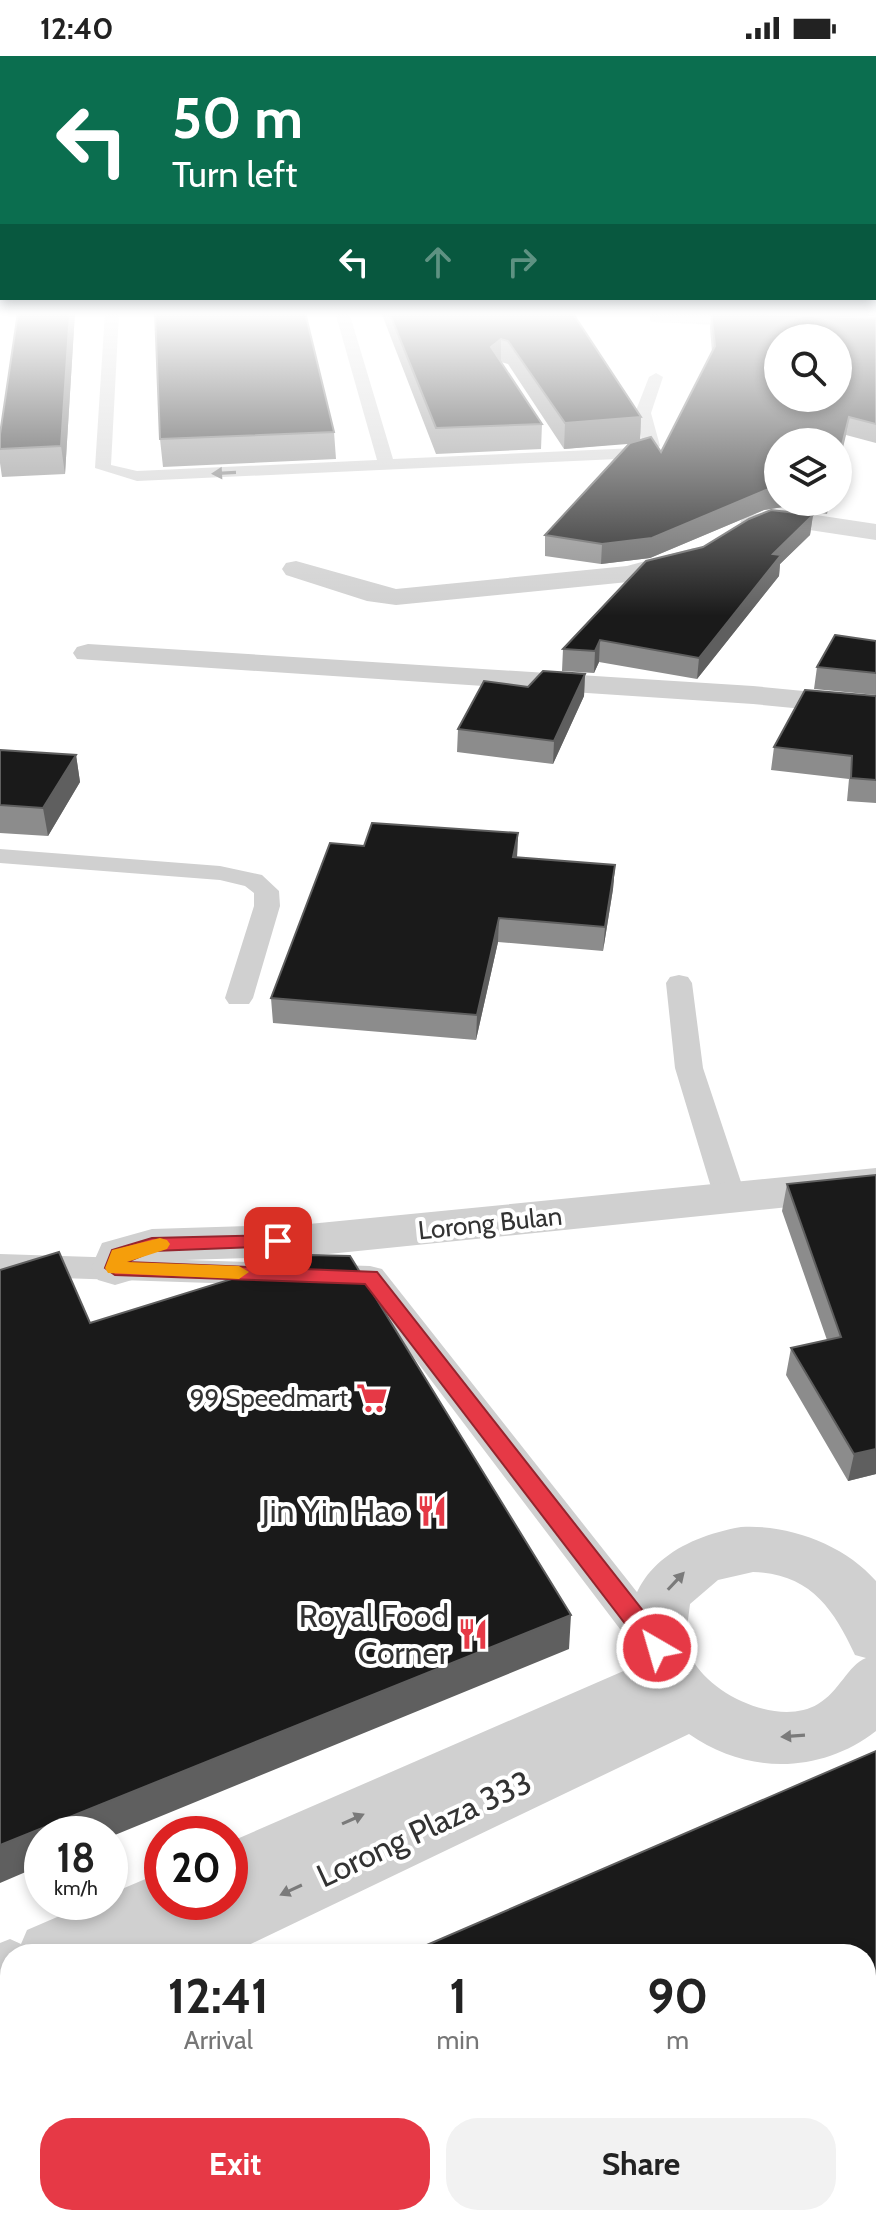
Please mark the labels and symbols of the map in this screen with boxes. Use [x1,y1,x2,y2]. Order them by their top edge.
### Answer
one-way arrow [211,467,236,480]
street label: Lorong Bulan [416,1200,564,1246]
pin [244,1207,312,1275]
supermarket icon: 99 Speedmart [355,1381,389,1415]
place label: 99 Speedmart [190,1382,348,1414]
place label: Jin Yin Hao [261,1491,408,1530]
restaurant icon: Jin Yin Hao [415,1494,449,1528]
one-way arrow [666,1572,685,1591]
place label: Royal Food Corner [299,1596,450,1672]
position arrow [615,1606,699,1690]
restaurant icon: Royal Food Corner [456,1617,490,1651]
one-way arrow [780,1730,805,1743]
street label: Lorong Plaza 333 [310,1762,537,1895]
one-way arrow [341,1813,364,1826]
speed limit sign: 20 [144,1816,248,1920]
one-way arrow [279,1884,303,1897]

